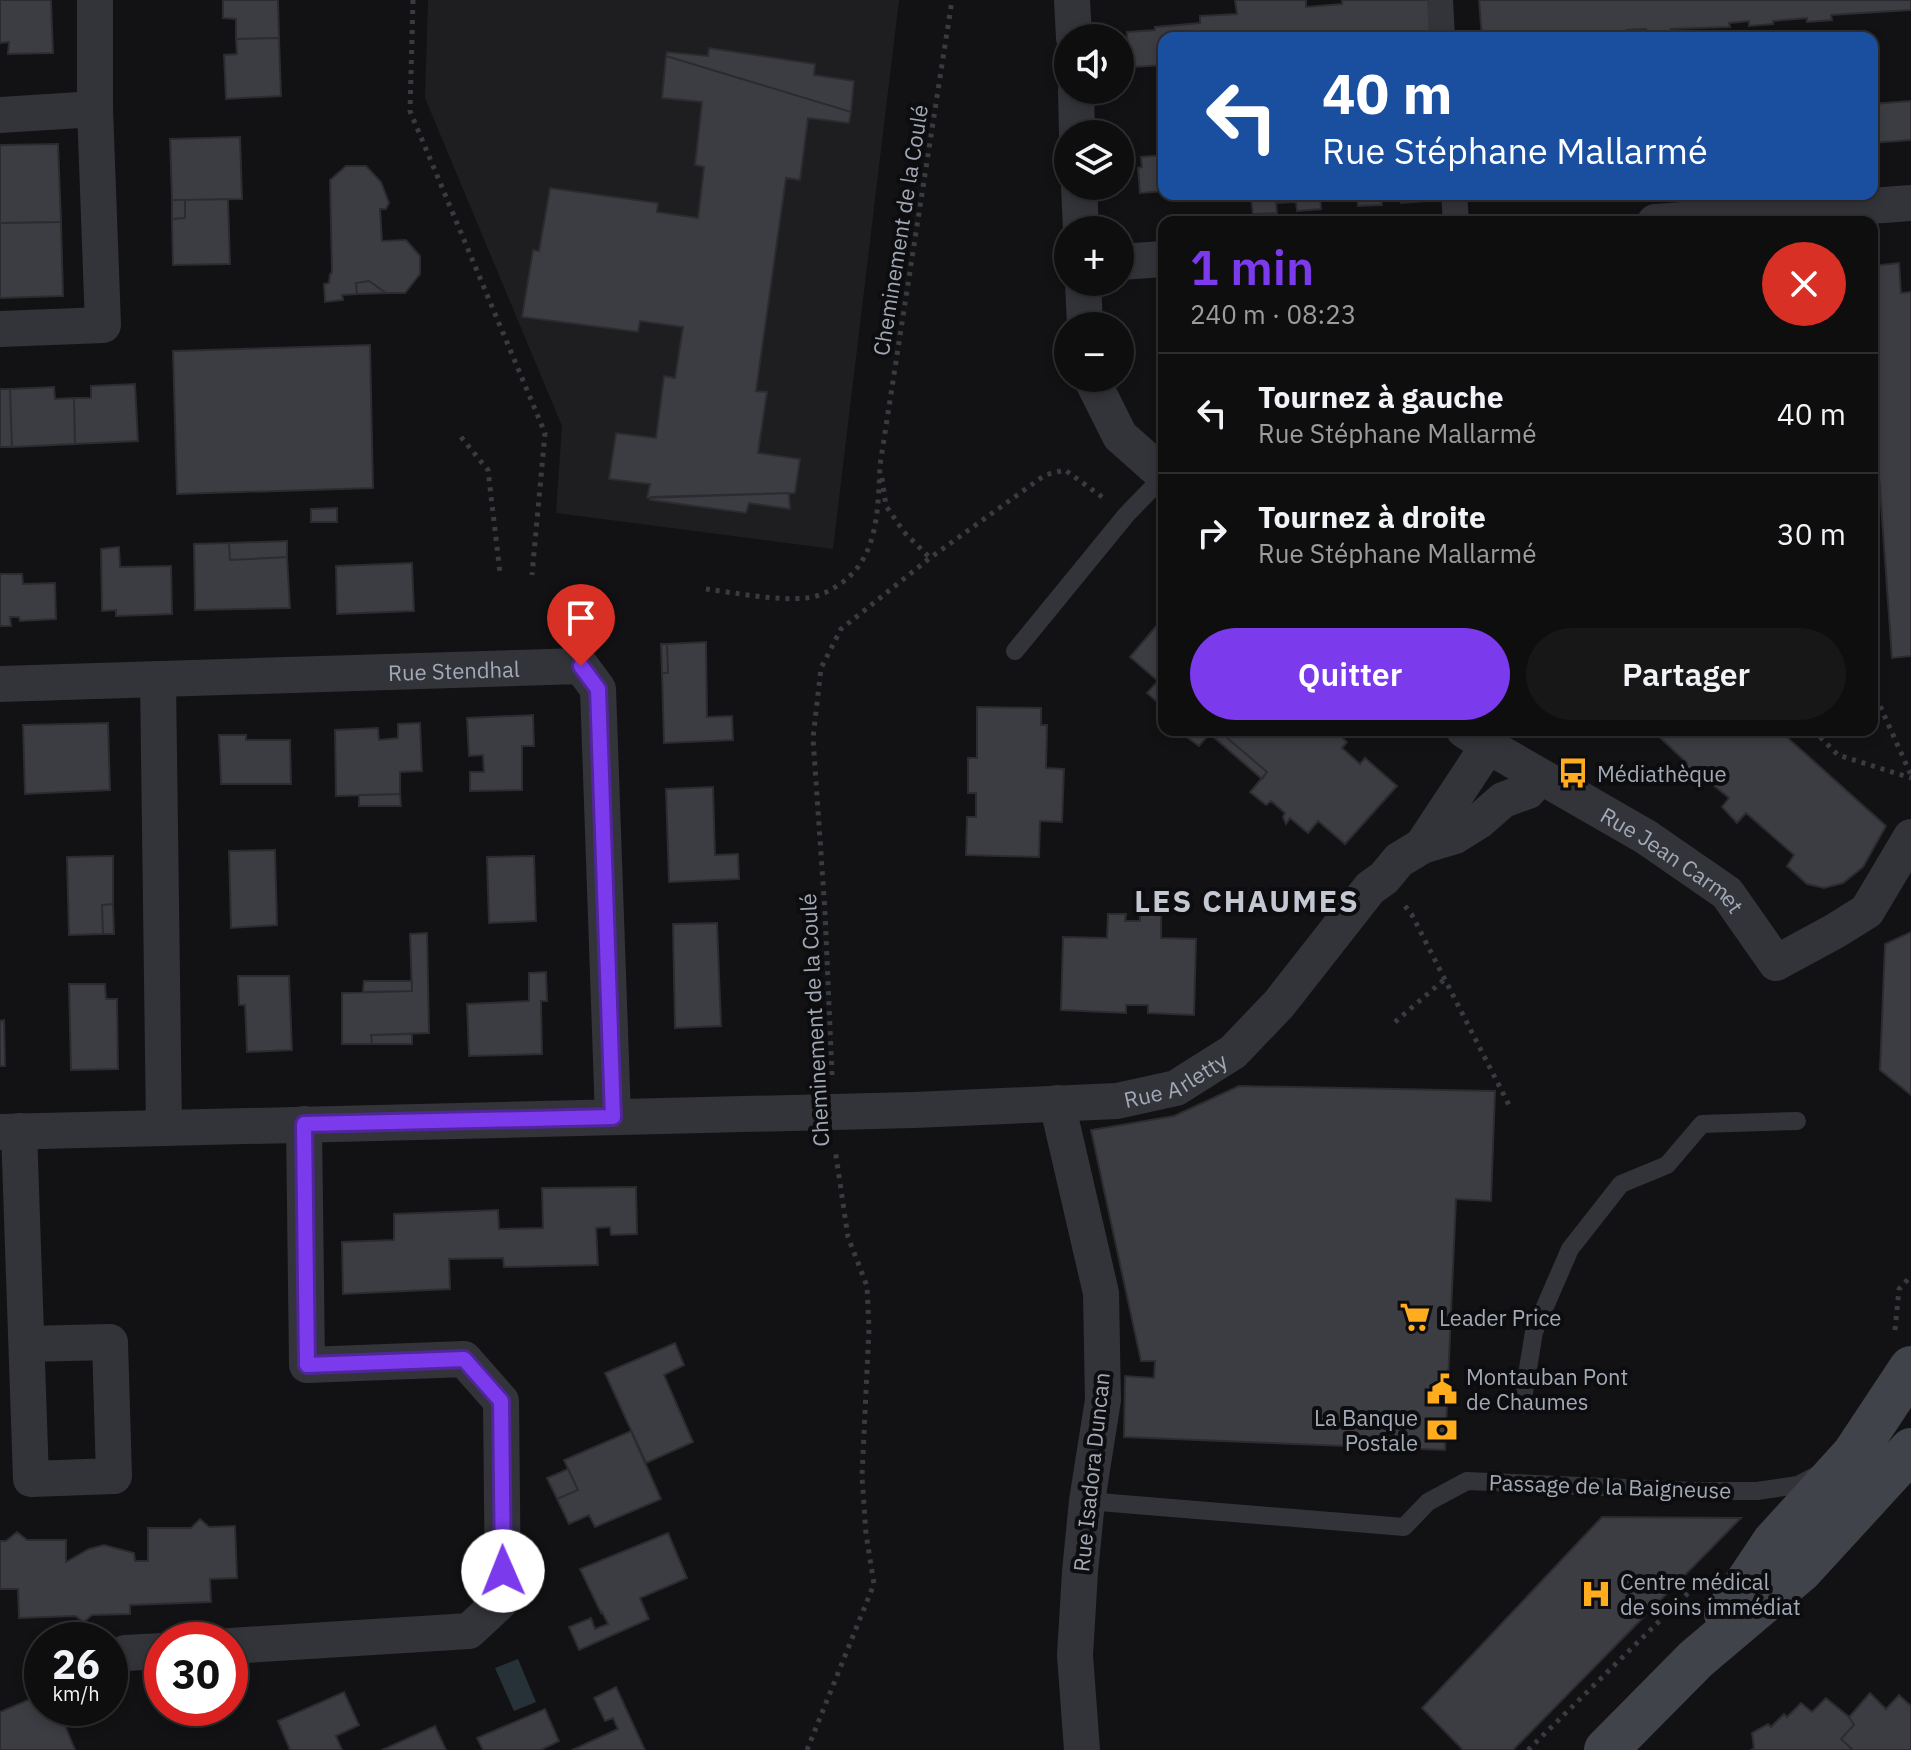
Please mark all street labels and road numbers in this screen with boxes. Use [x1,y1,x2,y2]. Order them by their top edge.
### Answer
street label: Cheminement de la Coulé [866,102,934,358]
street label: Rue Stendhal [387,653,520,686]
street label: Rue Jean Carmet [1596,800,1751,918]
street label: Cheminement de la Coulé [793,893,835,1147]
street label: Rue Arletty [1121,1045,1232,1114]
street label: Rue Isadora Duncan [1066,1371,1116,1573]
street label: Passage de la Baigneuse [1488,1467,1732,1505]

